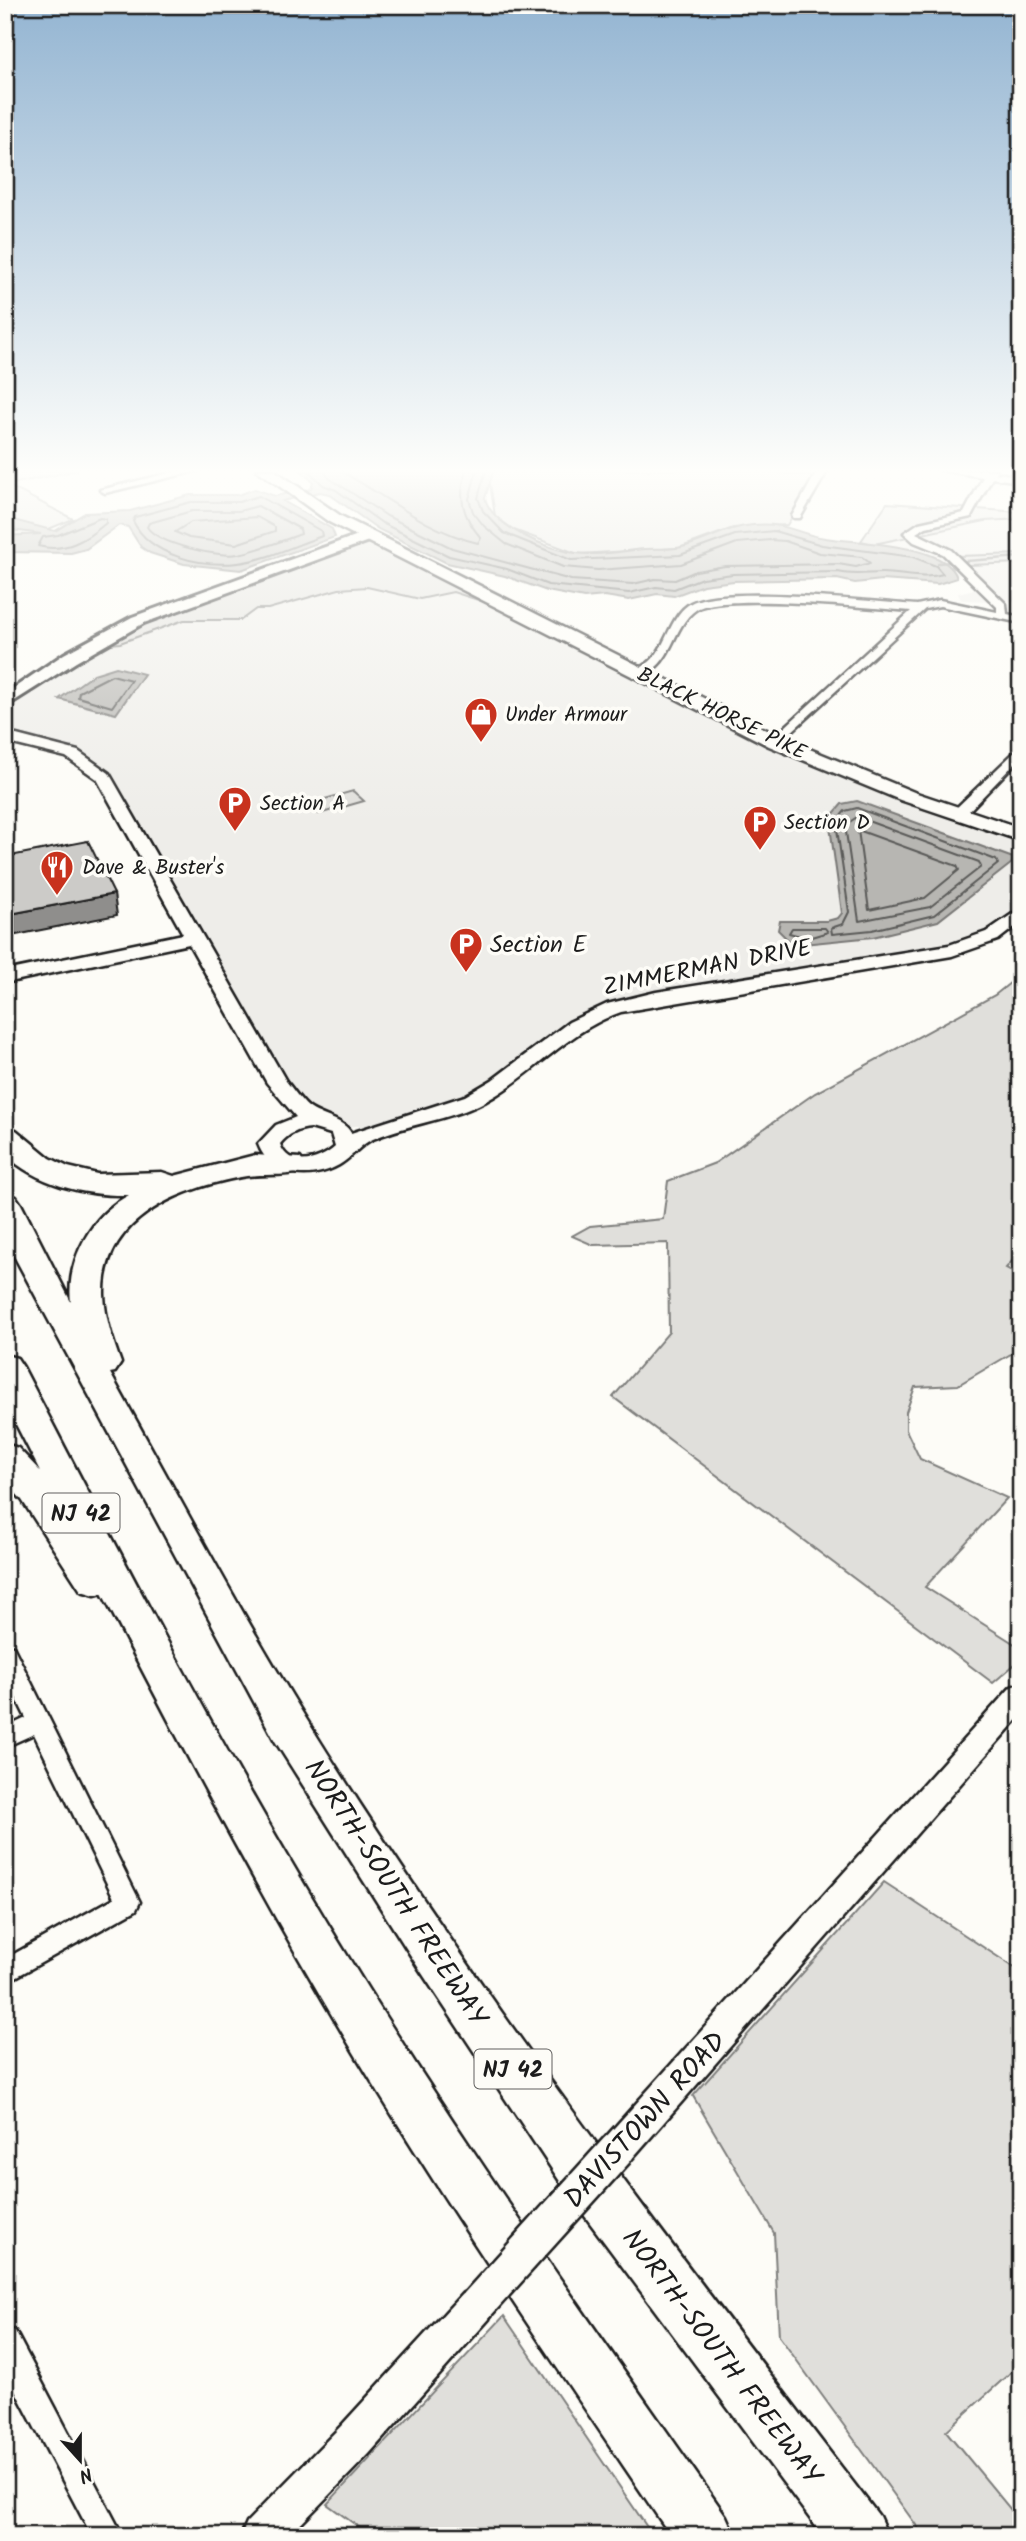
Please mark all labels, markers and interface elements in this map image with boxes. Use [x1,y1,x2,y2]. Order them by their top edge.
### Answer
street label: BLACK HORSE PIKE [631,659,812,770]
shop icon: Under Armour [462,695,500,744]
place label: Under Armour [505,699,628,732]
parking icon: Section A [216,784,254,833]
place label: Section A [260,788,345,821]
parking icon: Section D [741,803,779,852]
place label: Section D [784,807,870,840]
restaurant icon: Dave & Buster's [38,848,76,897]
place label: Dave & Buster's [82,852,224,885]
parking icon: Section E [447,925,485,974]
place label: Section E [490,926,588,965]
street label: ZIMMERMAN DRIVE [600,929,816,1008]
road number: NJ 42 [42,1494,119,1532]
street label: NORTH-SOUTH FREEWAY [291,1750,499,2037]
street label: DAVISTOWN ROAD [553,2022,738,2220]
road number: NJ 42 [475,2050,552,2088]
street label: NORTH-SOUTH FREEWAY [609,2220,833,2496]
north arrow [46,2426,116,2496]
text: N [74,2458,96,2490]

